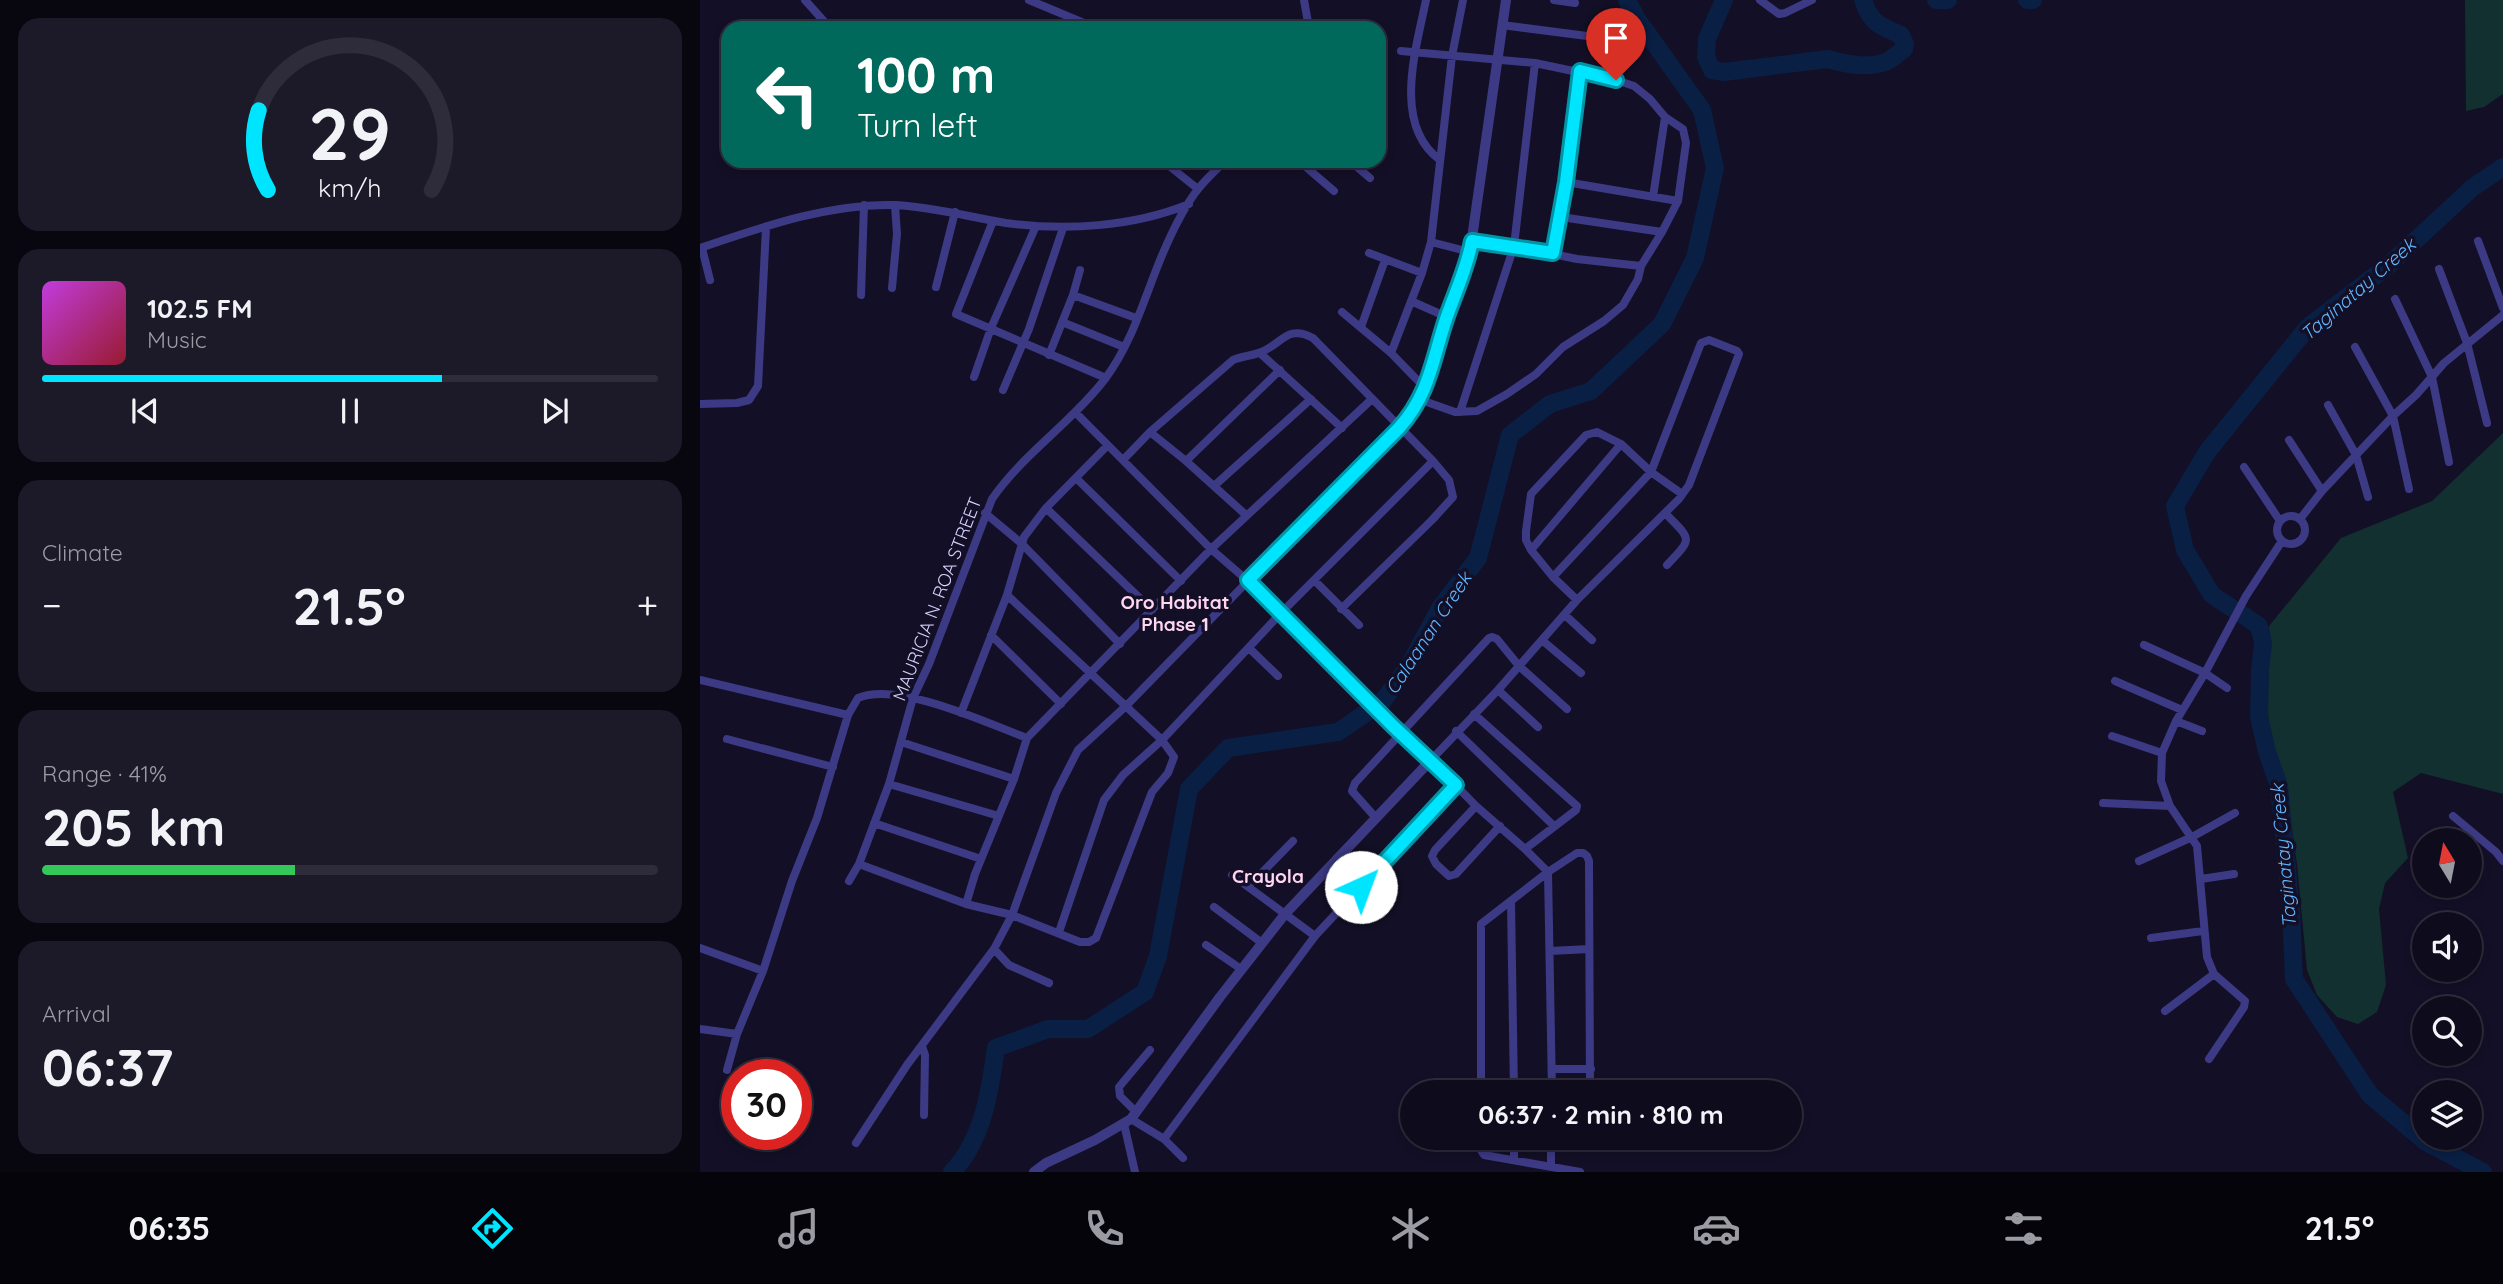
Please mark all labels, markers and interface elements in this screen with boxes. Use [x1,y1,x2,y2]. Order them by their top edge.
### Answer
pin [1586,8,1646,80]
icon: arrive [1597,19,1635,57]
text: 100 m [857,44,995,105]
icon: left [742,49,833,140]
text: 29 [309,88,391,179]
text: Turn left [857,105,978,145]
text: km/h [318,172,382,203]
water label: Taginatay Creek [2296,231,2422,345]
text: 102.5 FM [147,292,253,325]
text: Music [147,325,207,354]
icon: previous [126,392,164,430]
icon: pause [331,392,369,430]
icon: next [536,392,574,430]
street label: MAURICIA N. ROA STREET [887,494,987,704]
text: Climate [42,538,123,567]
water label: Calaanan Creek [1380,566,1477,699]
text: 21.5° [293,573,406,638]
text: − [42,581,62,629]
text: + [637,581,658,629]
district label: Oro Habitat Phase 1 [1121,590,1229,636]
text: Range · 41% [42,759,167,788]
water label: Taginatay Creek [2265,781,2301,929]
text: 205 km [42,794,226,859]
north arrow [2412,828,2482,898]
map controls [2412,828,2482,1150]
position arrow [1324,850,1398,924]
district label: Crayola [1232,864,1304,888]
button: sound [2412,912,2482,982]
button: search [2412,996,2482,1066]
text: Arrival [42,999,111,1028]
text: 06:37 [42,1034,173,1099]
speed limit sign: 30 [721,1059,812,1150]
button: layers [2412,1080,2482,1150]
text: 06:37 · 2 min · 810 m [1478,1098,1724,1131]
icon: directions [468,1204,517,1253]
icon: music [774,1204,823,1253]
icon: phone [1080,1204,1129,1253]
icon: climate [1386,1204,1435,1253]
icon: car [1692,1204,1741,1253]
icon: filters [1999,1204,2048,1253]
text: 06:35 [129,1208,210,1248]
text: 21.5° [2305,1208,2374,1248]

